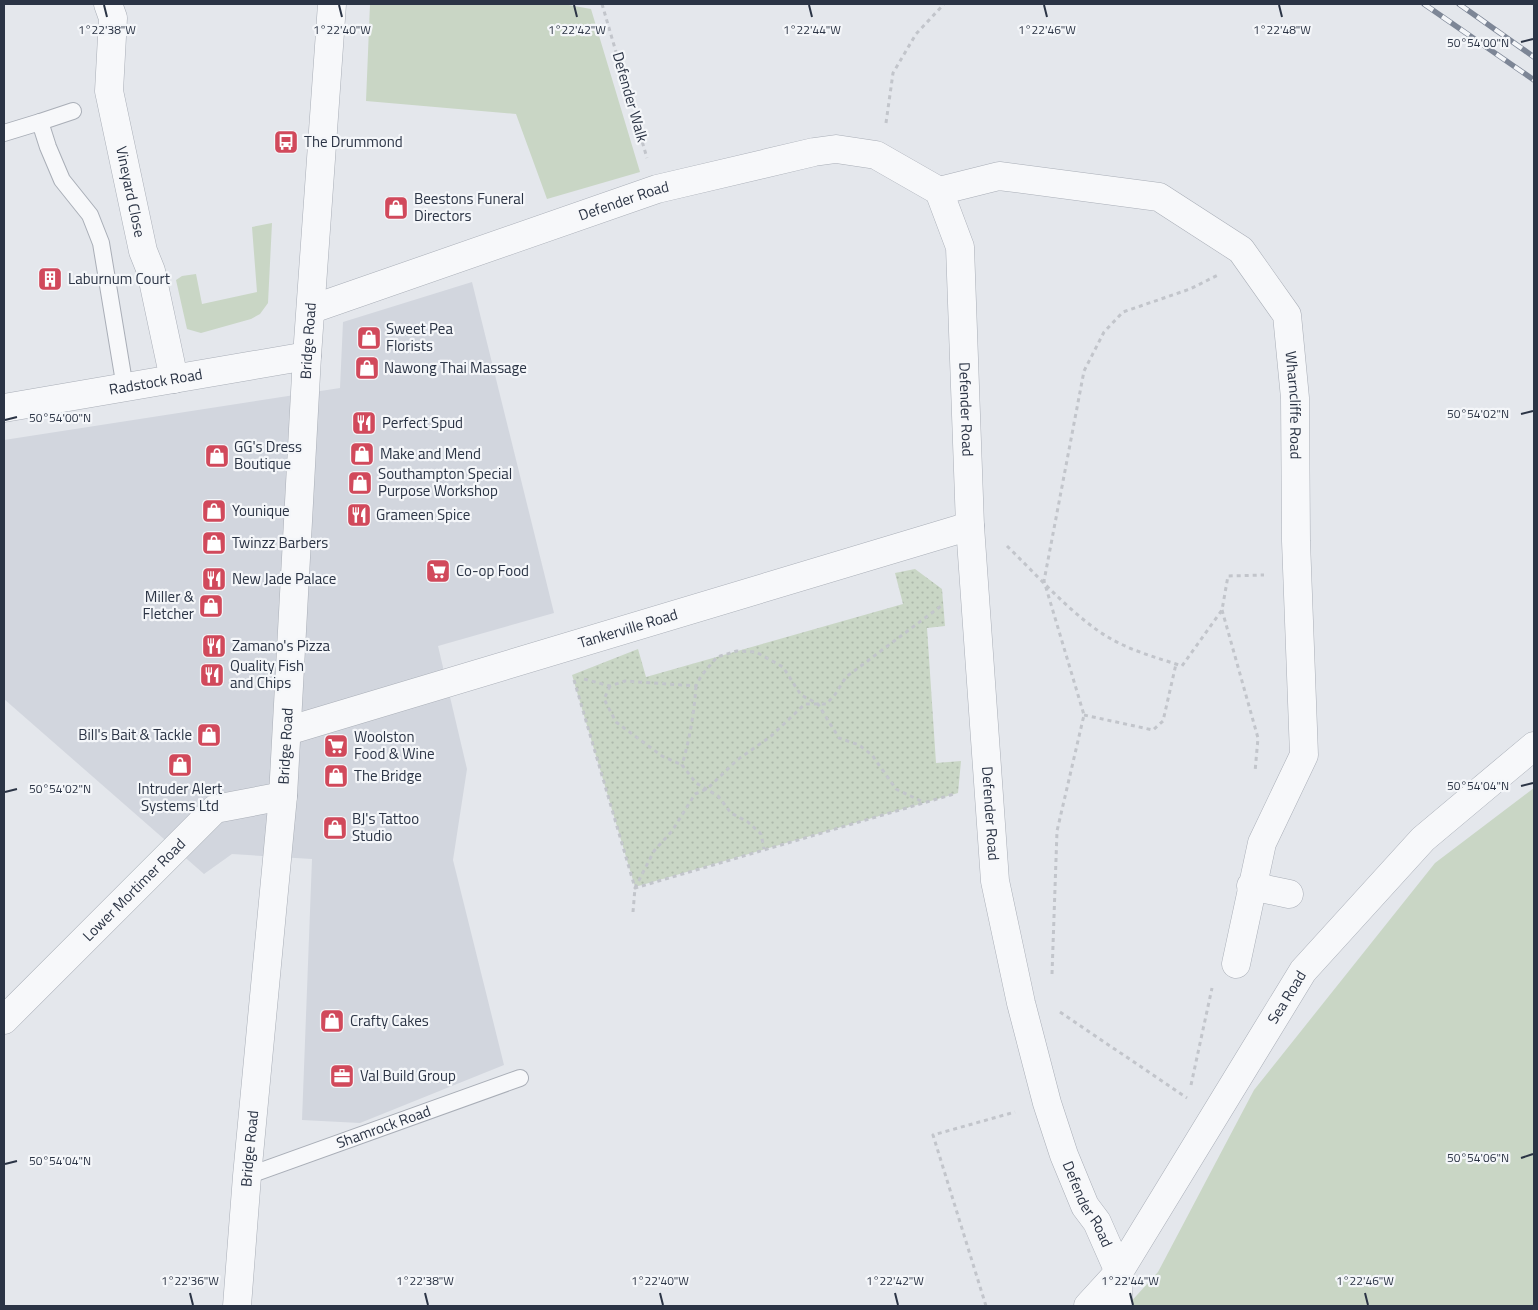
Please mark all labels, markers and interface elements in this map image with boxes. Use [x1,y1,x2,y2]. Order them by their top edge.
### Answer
text: 1°22'38"W [78,20,136,39]
text: 1°22'40"W [313,20,371,39]
text: 1°22'42"W [548,20,606,39]
text: 1°22'44"W [783,20,841,39]
text: 1°22'46"W [1018,20,1076,39]
text: 1°22'48"W [1253,20,1311,39]
text: 50°54'00"N [1447,33,1509,52]
street label: Defender Walk [607,49,654,145]
bus stop icon: The Drummond [273,129,299,155]
place label: The Drummond [304,130,403,153]
street label: Vineyard Close [110,144,152,239]
street label: Defender Road [575,175,671,226]
place label: Beestons Funeral Directors [414,187,524,227]
shop icon: Beestons Funeral Directors [383,195,409,221]
building icon: Laburnum Court [37,266,63,292]
place label: Laburnum Court [68,267,171,290]
street label: Bridge Road [294,302,322,380]
place label: Sweet Pea Florists [386,317,453,357]
shop icon: Sweet Pea Florists [356,325,382,351]
street label: Wharncliffe Road [1280,350,1307,460]
shop icon: Nawong Thai Massage [354,355,380,381]
place label: Nawong Thai Massage [384,356,527,379]
street label: Radstock Road [107,362,204,401]
street label: Defender Road [953,362,979,457]
text: 50°54'02"N [1447,404,1509,423]
text: 50°54'00"N [29,408,91,427]
restaurant icon: Perfect Spud [351,410,377,436]
place label: Perfect Spud [382,411,463,434]
place label: GG's Dress Boutique [234,435,302,475]
shop icon: Make and Mend [349,441,375,467]
place label: Make and Mend [380,442,481,465]
shop icon: GG's Dress Boutique [204,443,230,469]
place label: Southampton Special Purpose Workshop [378,462,512,502]
shop icon: Southampton Special Purpose Workshop [347,470,373,496]
shop icon: Younique [201,498,227,524]
place label: Younique [232,499,290,522]
restaurant icon: Grameen Spice [346,502,372,528]
place label: Grameen Spice [376,503,470,526]
shop icon: Twinzz Barbers [201,530,227,556]
place label: Twinzz Barbers [232,531,328,554]
supermarket icon: Co-op Food [425,558,451,584]
place label: Co-op Food [456,559,529,582]
restaurant icon: New Jade Palace [201,566,227,592]
place label: New Jade Palace [232,567,336,590]
place label: Miller & Fletcher [142,585,195,625]
shop icon: Miller & Fletcher [198,593,224,619]
street label: Tankerville Road [575,602,680,654]
restaurant icon: Zamano's Pizza [201,633,227,659]
place label: Zamano's Pizza [232,634,331,657]
place label: Quality Fish and Chips [230,654,304,694]
restaurant icon: Quality Fish and Chips [199,662,225,688]
street label: Bridge Road [272,707,299,785]
shop icon: Bill's Bait & Tackle [196,722,222,748]
place label: Bill's Bait & Tackle [78,723,192,746]
place label: Woolston Food & Wine [354,725,435,765]
supermarket icon: Woolston Food & Wine [323,733,349,759]
shop icon: Intruder Alert Systems Ltd [167,752,193,778]
shop icon: The Bridge [323,763,349,789]
place label: The Bridge [354,764,422,787]
street label: Defender Road [976,766,1006,861]
text: 50°54'04"N [1447,776,1509,795]
place label: Intruder Alert Systems Ltd [138,777,223,817]
text: 50°54'02"N [29,779,91,798]
place label: BJ's Tattoo Studio [352,807,419,847]
shop icon: BJ's Tattoo Studio [322,815,348,841]
street label: Lower Mortimer Road [77,833,191,946]
street label: Sea Road [1261,966,1312,1028]
shop icon: Crafty Cakes [319,1008,345,1034]
place label: Crafty Cakes [350,1009,429,1032]
office icon: Val Build Group [329,1063,355,1089]
place label: Val Build Group [360,1064,456,1087]
street label: Shamrock Road [333,1099,434,1154]
street label: Bridge Road [234,1109,264,1188]
text: 50°54'06"N [1447,1148,1509,1167]
text: 50°54'04"N [29,1151,91,1170]
street label: Defender Road [1057,1157,1119,1251]
text: 1°22'36"W [161,1271,219,1290]
text: 1°22'38"W [396,1271,454,1290]
text: 1°22'40"W [631,1271,689,1290]
text: 1°22'42"W [866,1271,924,1290]
text: 1°22'44"W [1101,1271,1159,1290]
text: 1°22'46"W [1336,1271,1394,1290]

